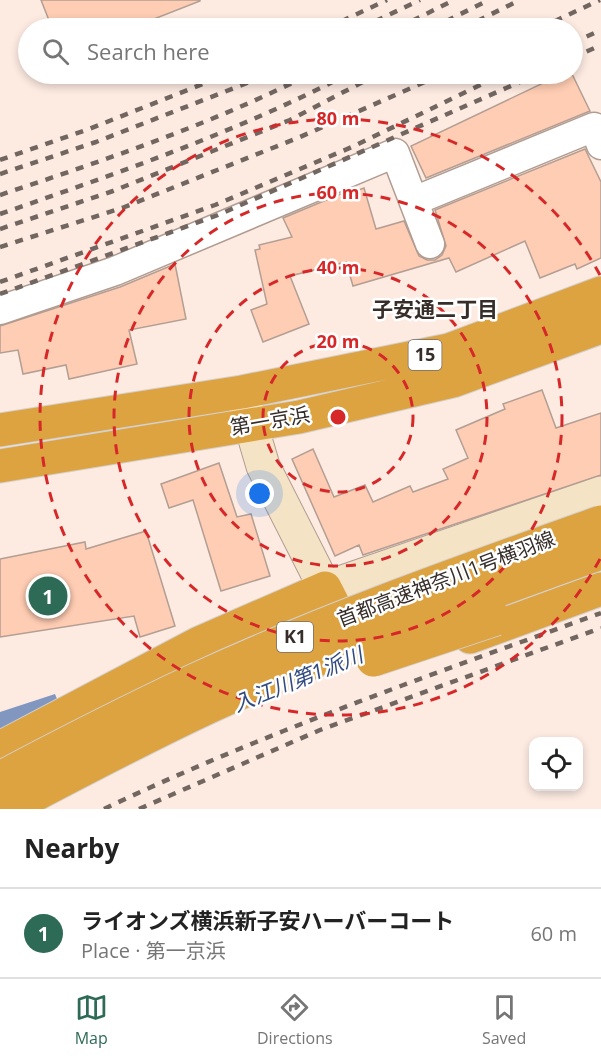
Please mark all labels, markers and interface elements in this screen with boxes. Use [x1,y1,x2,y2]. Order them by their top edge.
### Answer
search box [18,18,583,84]
icon: search [39,35,72,68]
text: Search here [87,36,210,66]
text: 80 m [317,106,359,130]
text: 60 m [317,180,359,204]
text: 40 m [317,255,359,279]
district label: 子安通二丁目 [372,295,498,323]
text: 20 m [317,329,359,353]
road number: 15 [408,340,442,370]
street label: 第一京浜 [228,400,312,441]
centre of rings [328,407,348,427]
your location [245,479,274,508]
street label: 首都高速神奈川1号横羽線 [333,524,559,633]
pin: 1 [28,574,68,618]
road number: K1 [277,622,313,652]
water label: 入江川第1派川 [229,640,368,718]
map controls [529,737,583,791]
button: locate [529,737,583,791]
text: Nearby [24,830,119,866]
text: ライオンズ横浜新子安ハーバーコート [81,905,454,935]
text: 1 [38,920,49,947]
text: 60 m [530,920,577,947]
text: Place · 第一京浜 [81,937,226,964]
tab: Map [75,991,108,1049]
tab: Directions [257,991,333,1049]
tab: Saved [482,991,526,1049]

